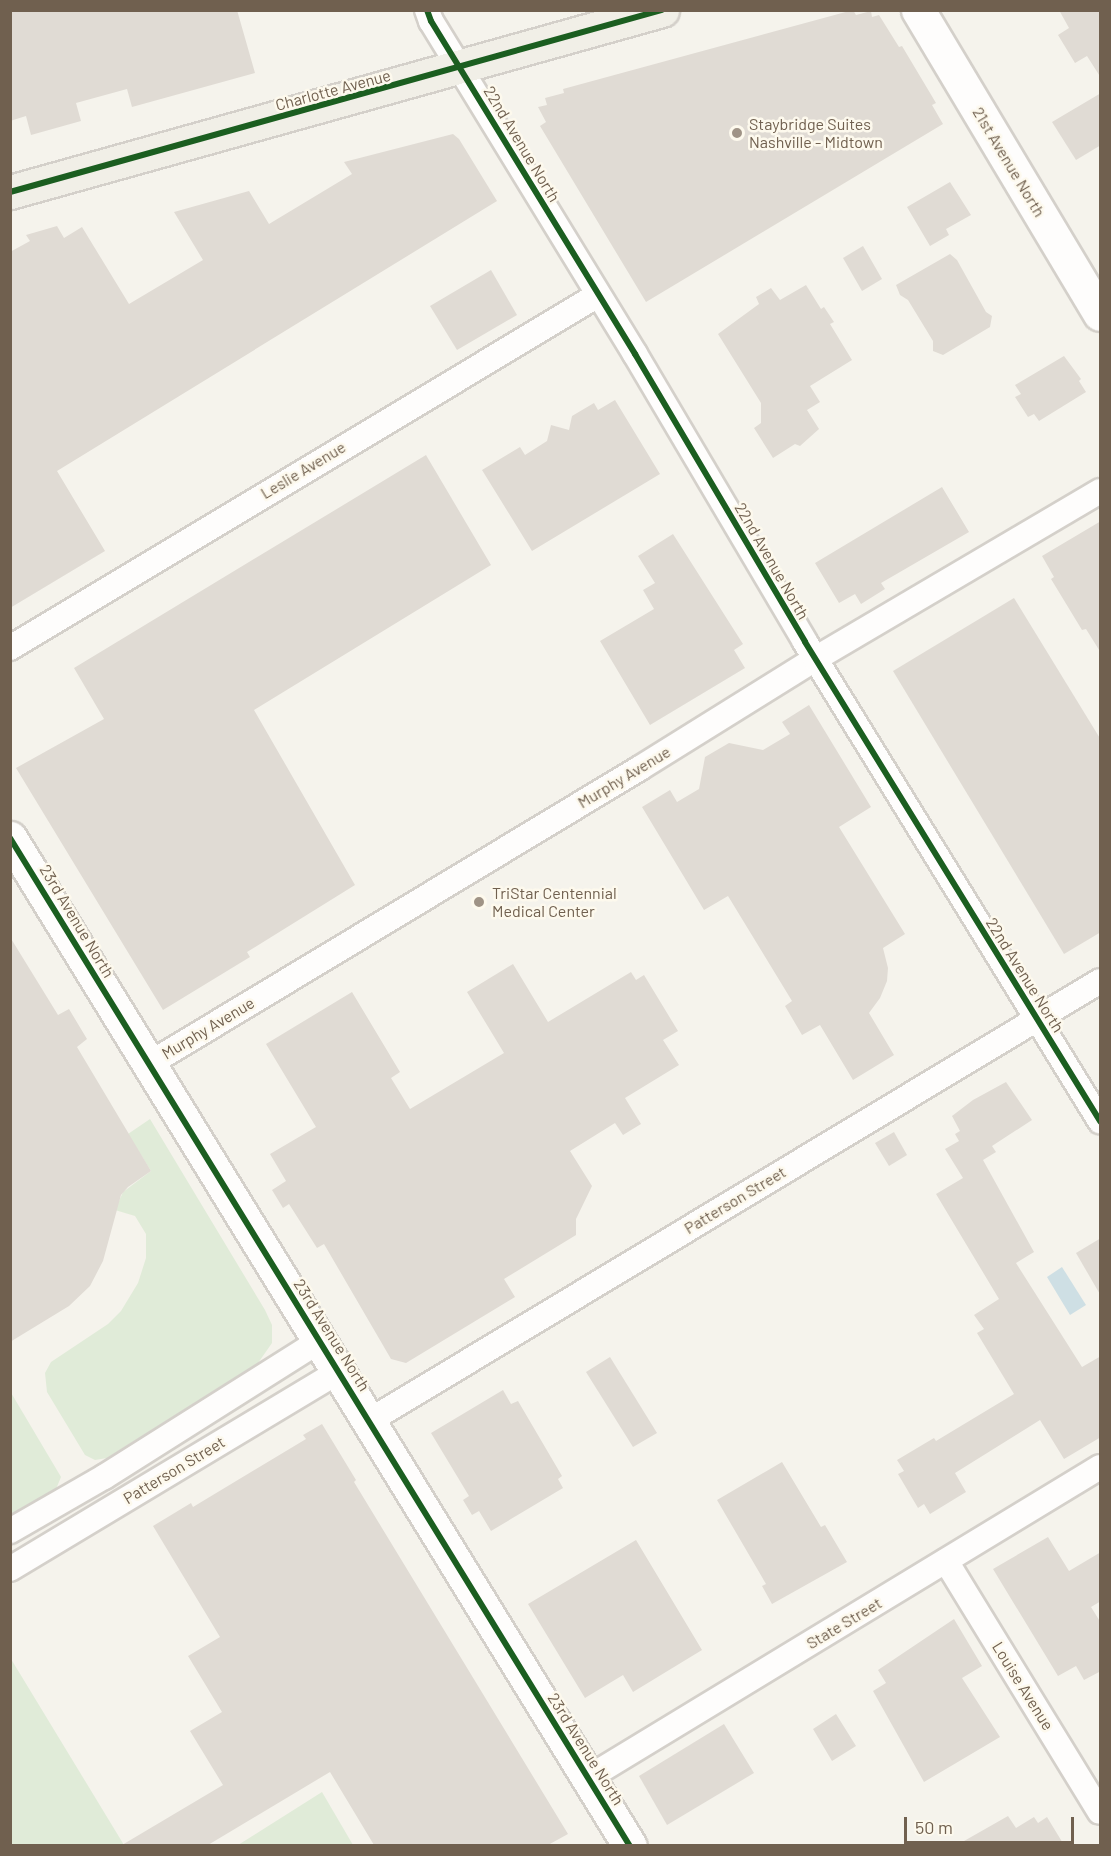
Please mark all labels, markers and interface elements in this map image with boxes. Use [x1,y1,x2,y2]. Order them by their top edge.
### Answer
street label: Charlotte Avenue [273,65,393,115]
street label: 22nd Avenue North [480,83,564,205]
street label: 21st Avenue North [969,104,1049,220]
place label: Staybridge Suites Nashville - Midtown [749,114,883,152]
marker: Staybridge Suites Nashville - Midtown [730,126,744,140]
street label: Leslie Avenue [257,437,349,503]
street label: 22nd Avenue North [731,499,813,623]
street label: Murphy Avenue [574,742,674,812]
street label: 23rd Avenue North [36,861,118,981]
place label: TriStar Centennial Medical Center [492,883,617,921]
marker: TriStar Centennial Medical Center [470,893,488,911]
street label: 22nd Avenue North [982,914,1068,1036]
street label: Murphy Avenue [158,993,258,1063]
street label: Patterson Street [681,1162,789,1238]
street label: 23rd Avenue North [290,1275,374,1395]
street label: Patterson Street [120,1432,228,1508]
street label: State Street [803,1593,885,1653]
street label: Louise Avenue [988,1638,1058,1734]
street label: 23rd Avenue North [544,1689,628,1809]
scale bar [907,1805,1076,1843]
text: 50 m [915,1816,953,1838]

